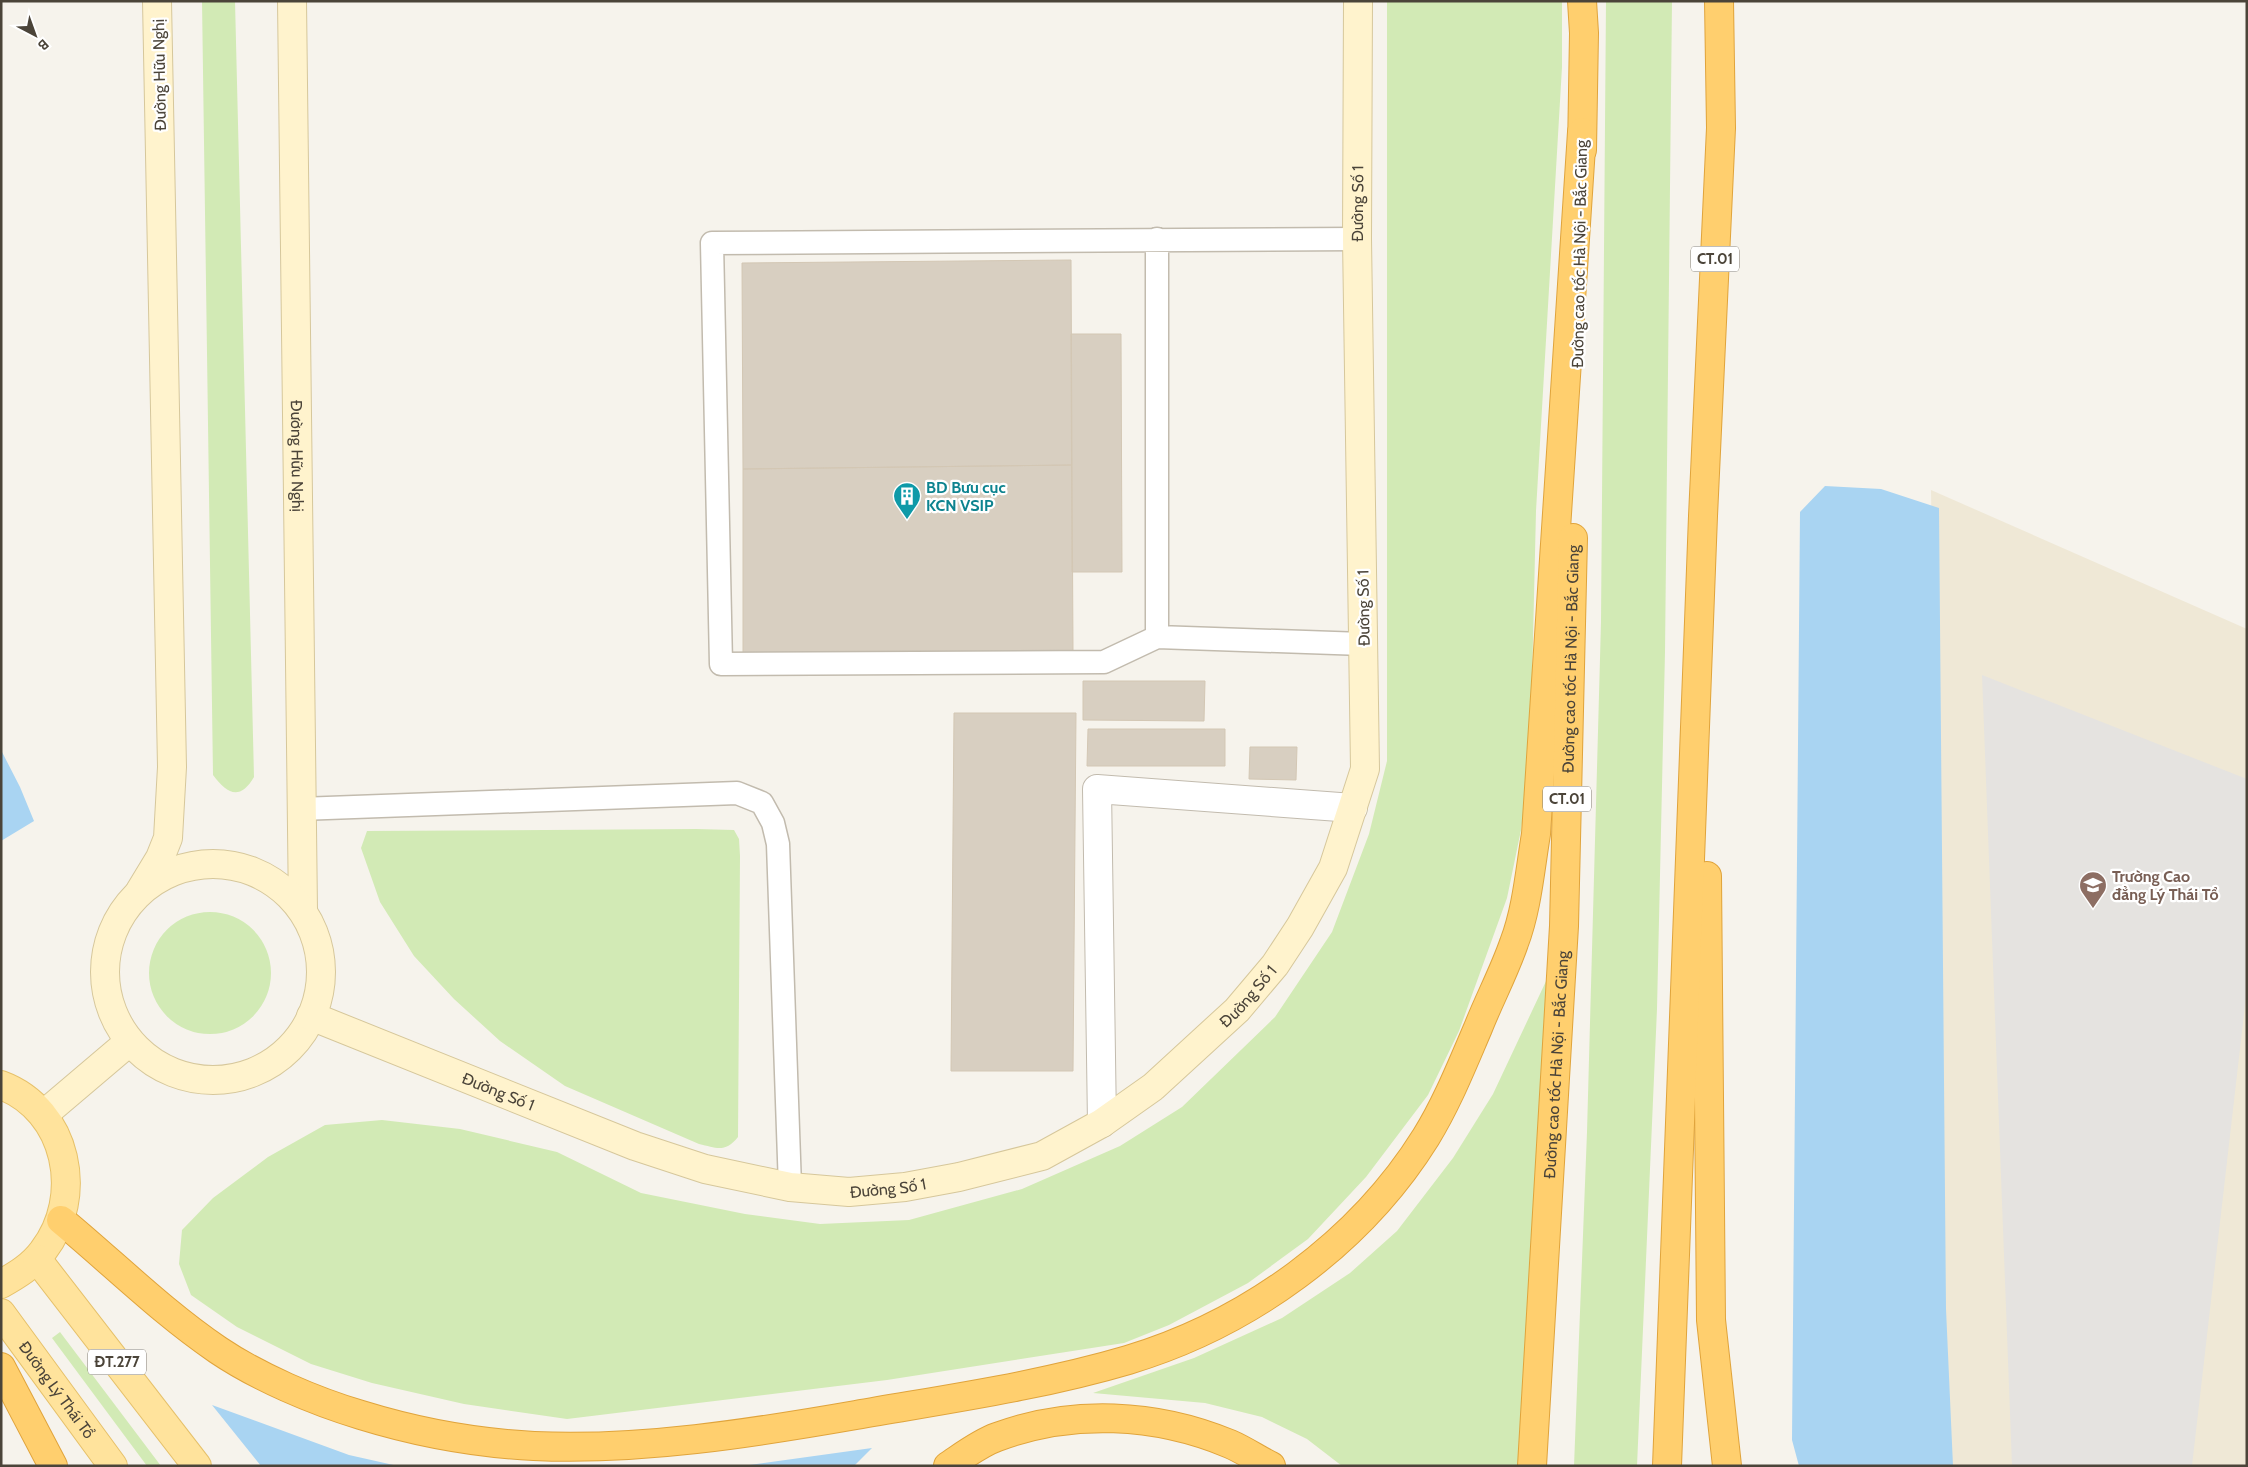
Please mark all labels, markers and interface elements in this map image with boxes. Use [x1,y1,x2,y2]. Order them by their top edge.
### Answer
north arrow [10,10,60,60]
street label: Đường Hữu Nghị [149,19,170,131]
text: B [34,35,53,55]
street label: Đường cao tốc Hà Nội - Bắc Giang [1568,139,1591,368]
street label: Đường Số 1 [1348,165,1367,242]
road number: CT.01 [1691,246,1739,272]
street label: Đường Hữu Nghị [287,400,307,512]
place label: BD Bưu cục KCN VSIP [926,478,1006,515]
building icon: BD Bưu cục KCN VSIP [892,481,922,520]
street label: Đường cao tốc Hà Nội - Bắc Giang [1559,544,1583,773]
street label: Đường Số 1 [1353,570,1374,646]
road number: CT.01 [1543,786,1591,812]
place label: Trường Cao đẳng Lý Thái Tổ [2112,867,2219,904]
school or university icon: Trường Cao đẳng Lý Thái Tổ [2078,870,2108,909]
street label: Đường cao tốc Hà Nội - Bắc Giang [1540,949,1573,1179]
street label: Đường Số 1 [1216,962,1281,1031]
street label: Đường Số 1 [459,1069,537,1115]
street label: Đường Số 1 [849,1174,928,1202]
street label: Đường Lý Thái Tổ [15,1338,99,1442]
road number: ĐT.277 [88,1350,146,1374]

